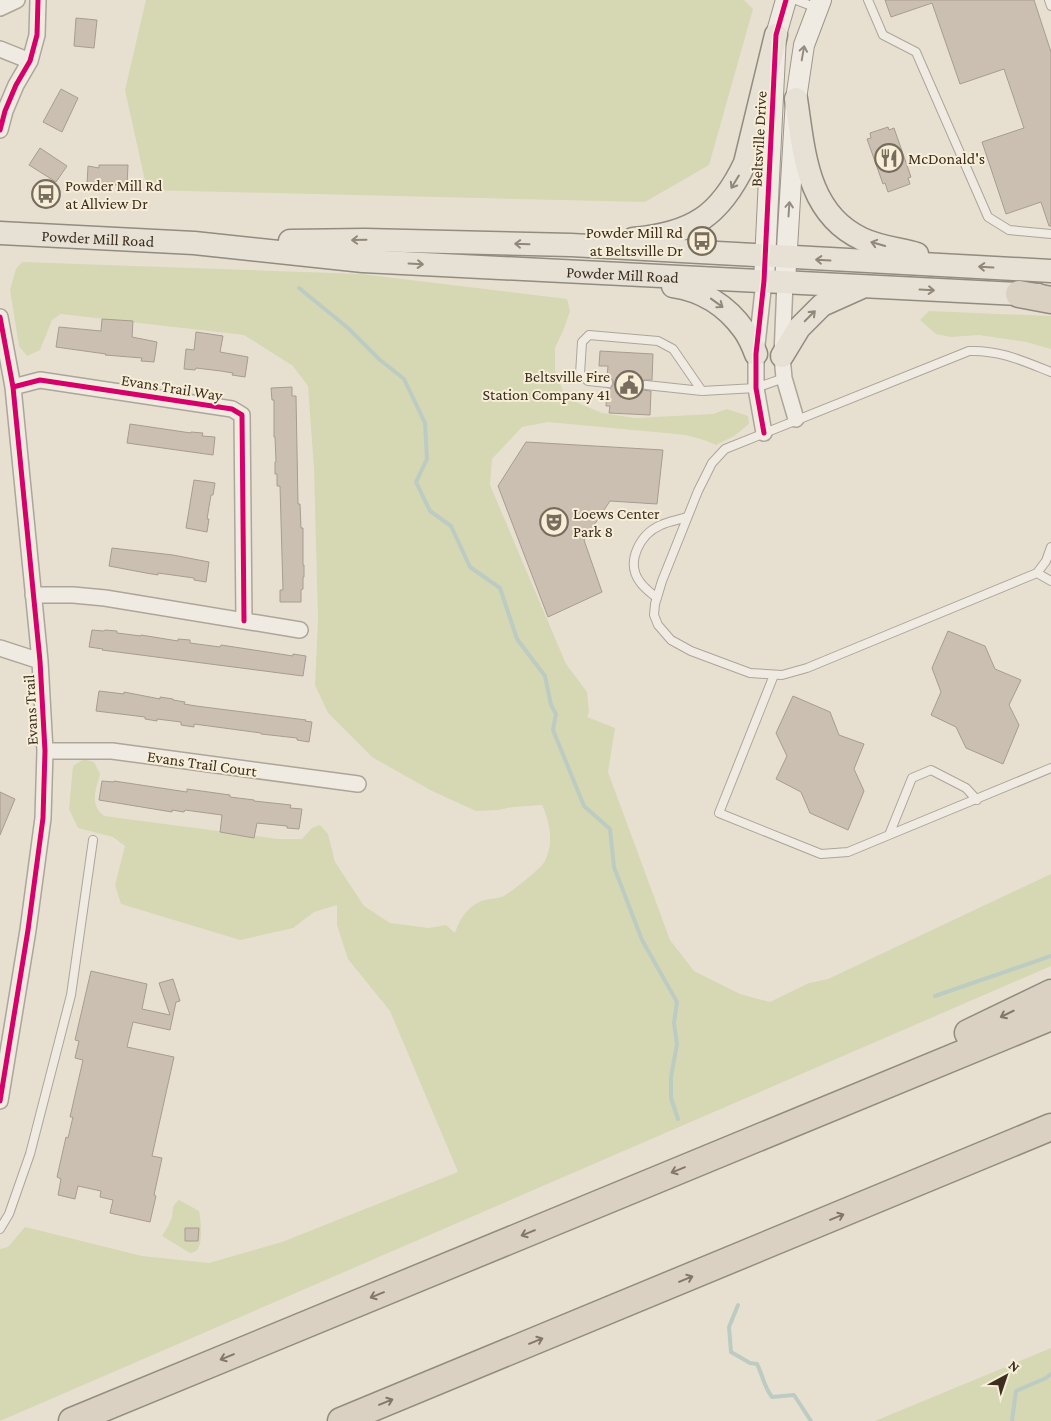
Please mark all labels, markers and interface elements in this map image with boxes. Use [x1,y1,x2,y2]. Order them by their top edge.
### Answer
one-way arrow [799,45,809,61]
street label: Beltsville Drive [747,91,770,187]
restaurant icon: McDonald's [874,143,904,173]
place label: McDonald's [908,150,985,167]
one-way arrow [729,175,739,189]
place label: Powder Mill Rd at Allview Dr [65,177,163,212]
bus stop icon: Powder Mill Rd at Allview Dr [31,179,61,209]
one-way arrow [785,202,794,218]
place label: Powder Mill Rd at Beltsville Dr [586,224,684,259]
bus stop icon: Powder Mill Rd at Beltsville Dr [687,226,717,256]
street label: Powder Mill Road [41,227,155,250]
one-way arrow [352,235,368,245]
one-way arrow [514,239,530,249]
one-way arrow [871,239,887,249]
one-way arrow [815,255,831,264]
one-way arrow [408,259,424,268]
street label: Powder Mill Road [566,263,680,286]
one-way arrow [978,263,994,272]
one-way arrow [919,286,935,295]
one-way arrow [710,298,724,308]
one-way arrow [804,310,816,322]
place label: Beltsville Fire Station Company 41 [483,368,610,404]
public building icon: Beltsville Fire Station Company 41 [614,370,644,400]
street label: Evans Trail Way [120,371,224,405]
place label: Loews Center Park 8 [573,505,660,540]
theatre icon: Loews Center Park 8 [539,507,569,537]
street label: Evans Trail [20,674,41,746]
street label: Evans Trail Court [146,747,259,780]
one-way arrow [1000,1010,1015,1019]
one-way arrow [671,1166,686,1176]
one-way arrow [829,1212,844,1221]
one-way arrow [521,1228,536,1238]
one-way arrow [678,1273,693,1283]
one-way arrow [370,1291,385,1300]
one-way arrow [528,1335,543,1345]
north arrow [981,1351,1031,1401]
one-way arrow [220,1352,235,1362]
text: N [1006,1357,1024,1376]
one-way arrow [378,1397,393,1407]

